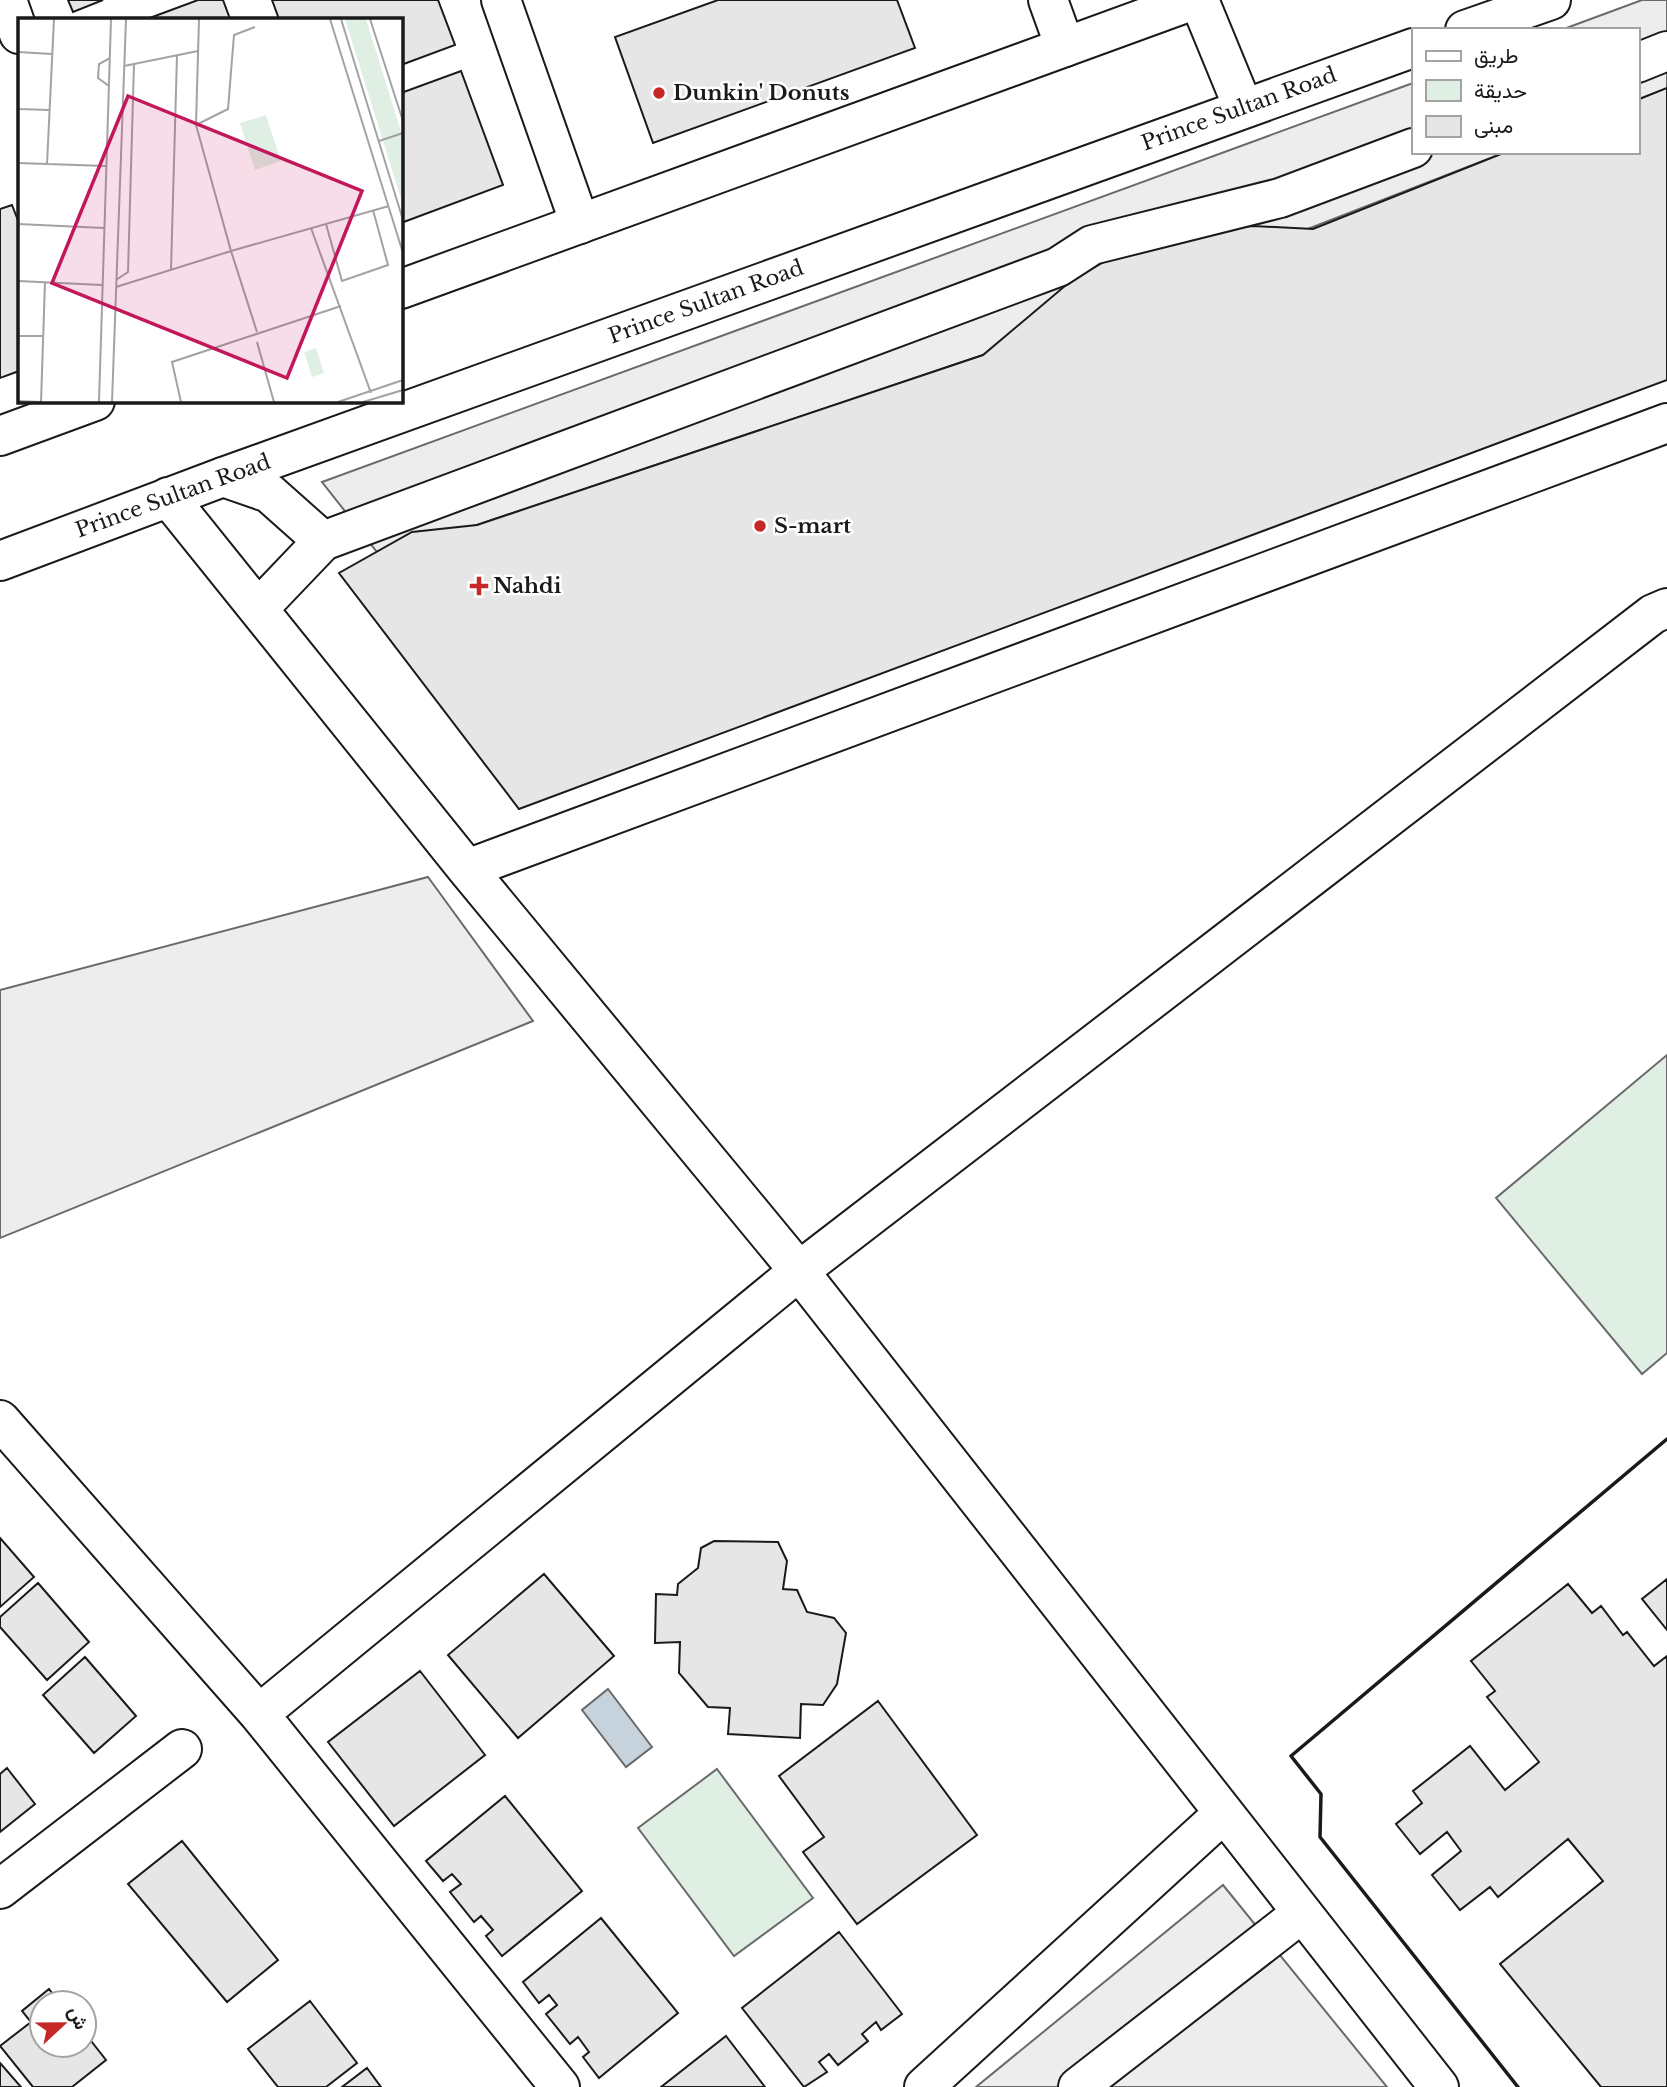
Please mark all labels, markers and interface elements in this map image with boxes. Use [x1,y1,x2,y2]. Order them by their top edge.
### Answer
inset map [18,18,402,402]
legend [1412,28,1639,154]
text: طريق [1474,43,1519,69]
street label: Prince Sultan Road [1138,62,1340,156]
text: حديقة [1474,78,1527,104]
place label: Dunkin' Donuts [673,80,850,106]
marker: Dunkin' Donuts [651,85,667,101]
text: مبنى [1474,113,1513,139]
street label: Prince Sultan Road [605,255,807,349]
street label: Prince Sultan Road [72,449,274,543]
place label: S-mart [774,513,851,539]
marker: S-mart [752,518,768,534]
place label: Nahdi [493,573,562,599]
marker: Nahdi [471,578,487,594]
north arrow [28,1989,98,2059]
text: ش [63,2003,93,2033]

